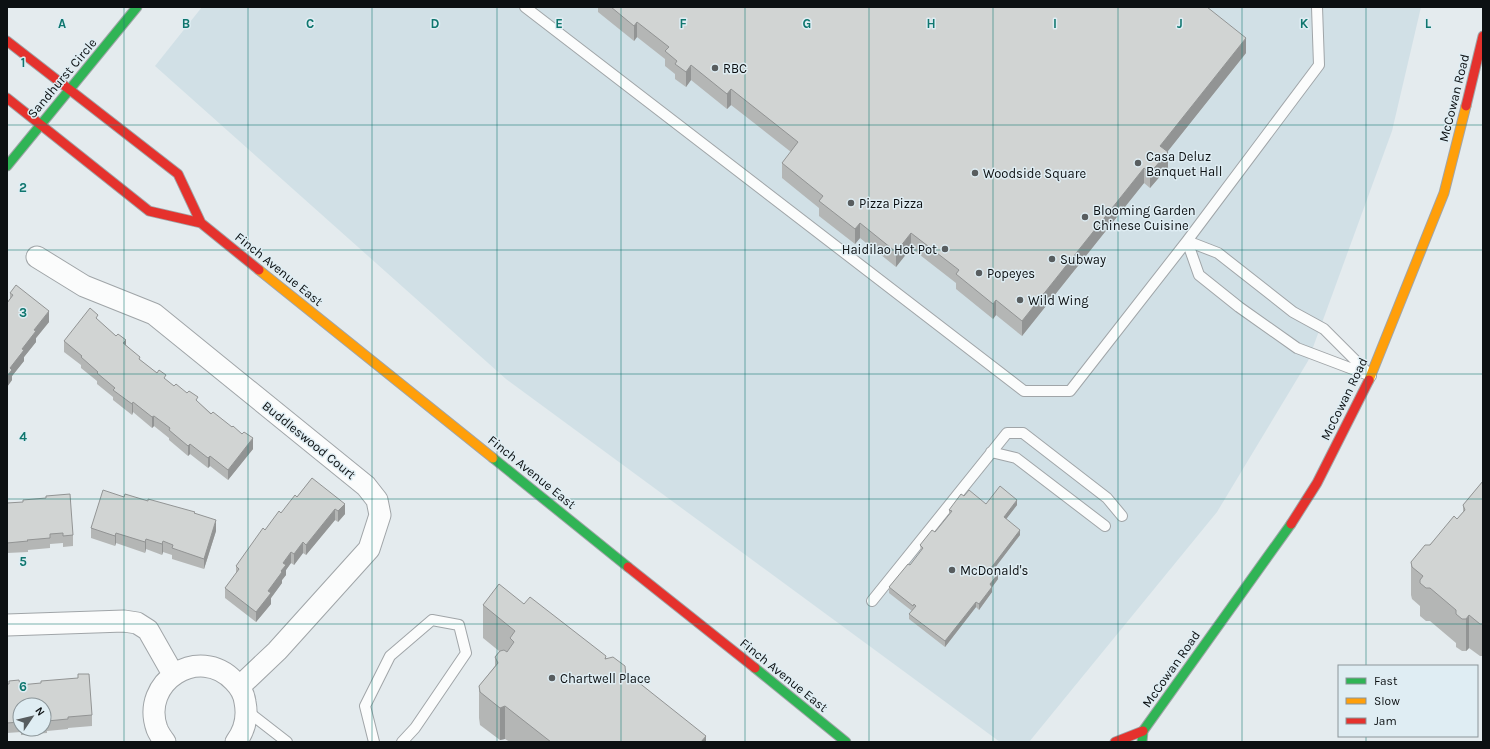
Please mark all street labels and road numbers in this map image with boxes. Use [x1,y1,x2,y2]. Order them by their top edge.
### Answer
street label: Sandhurst Circle [24,35,100,121]
street label: McCowan Road [1436,52,1472,144]
street label: Finch Avenue East [232,229,326,309]
street label: McCowan Road [1317,355,1371,443]
street label: Buddleswood Court [259,398,359,482]
street label: Finch Avenue East [485,432,579,512]
street label: McCowan Road [1139,628,1203,710]
street label: Finch Avenue East [737,635,831,715]

